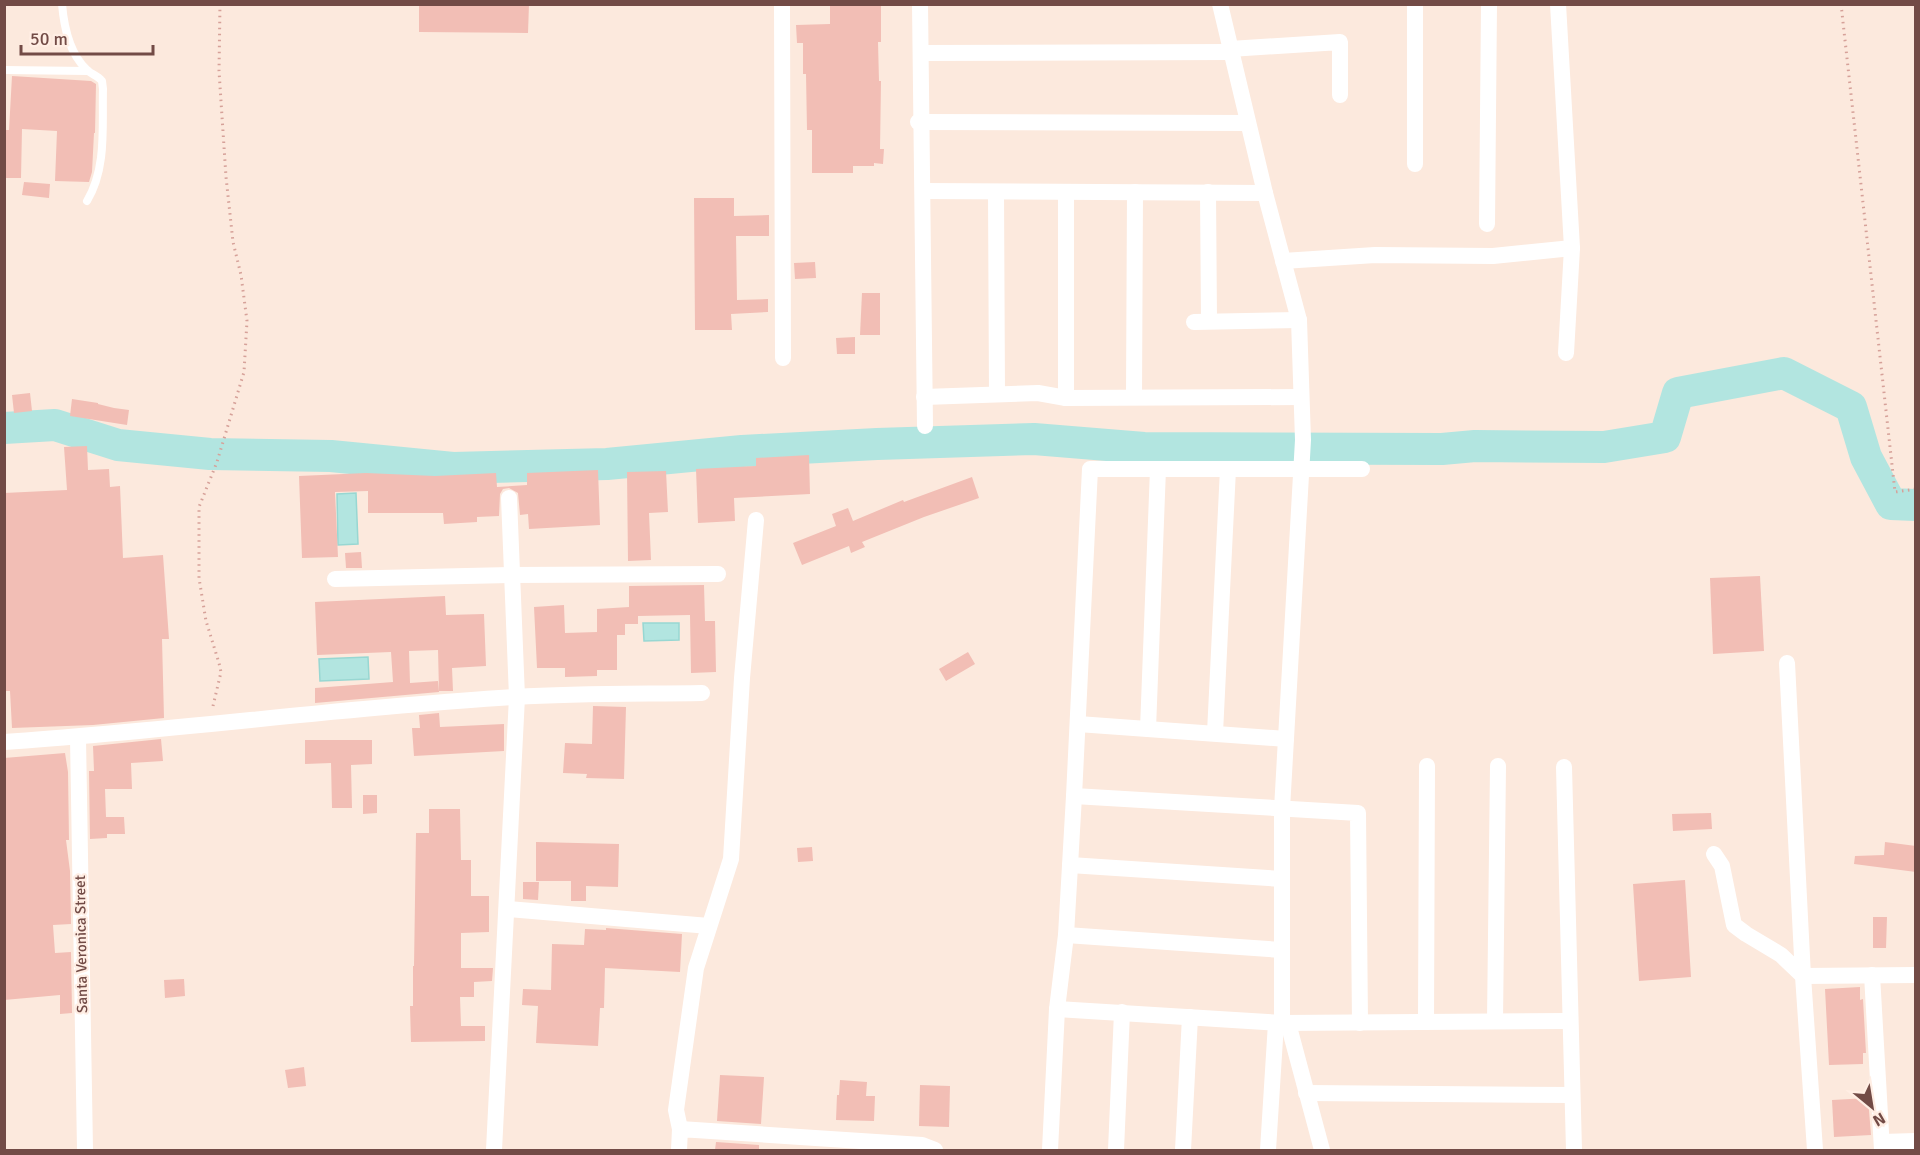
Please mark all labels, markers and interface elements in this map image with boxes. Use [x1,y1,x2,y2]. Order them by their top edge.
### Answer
scale bar [21,18,153,56]
text: 50 m [30,28,68,50]
street label: Santa Veronica Street [71,875,91,1013]
north arrow [1842,1077,1902,1137]
text: N [1869,1108,1889,1131]

